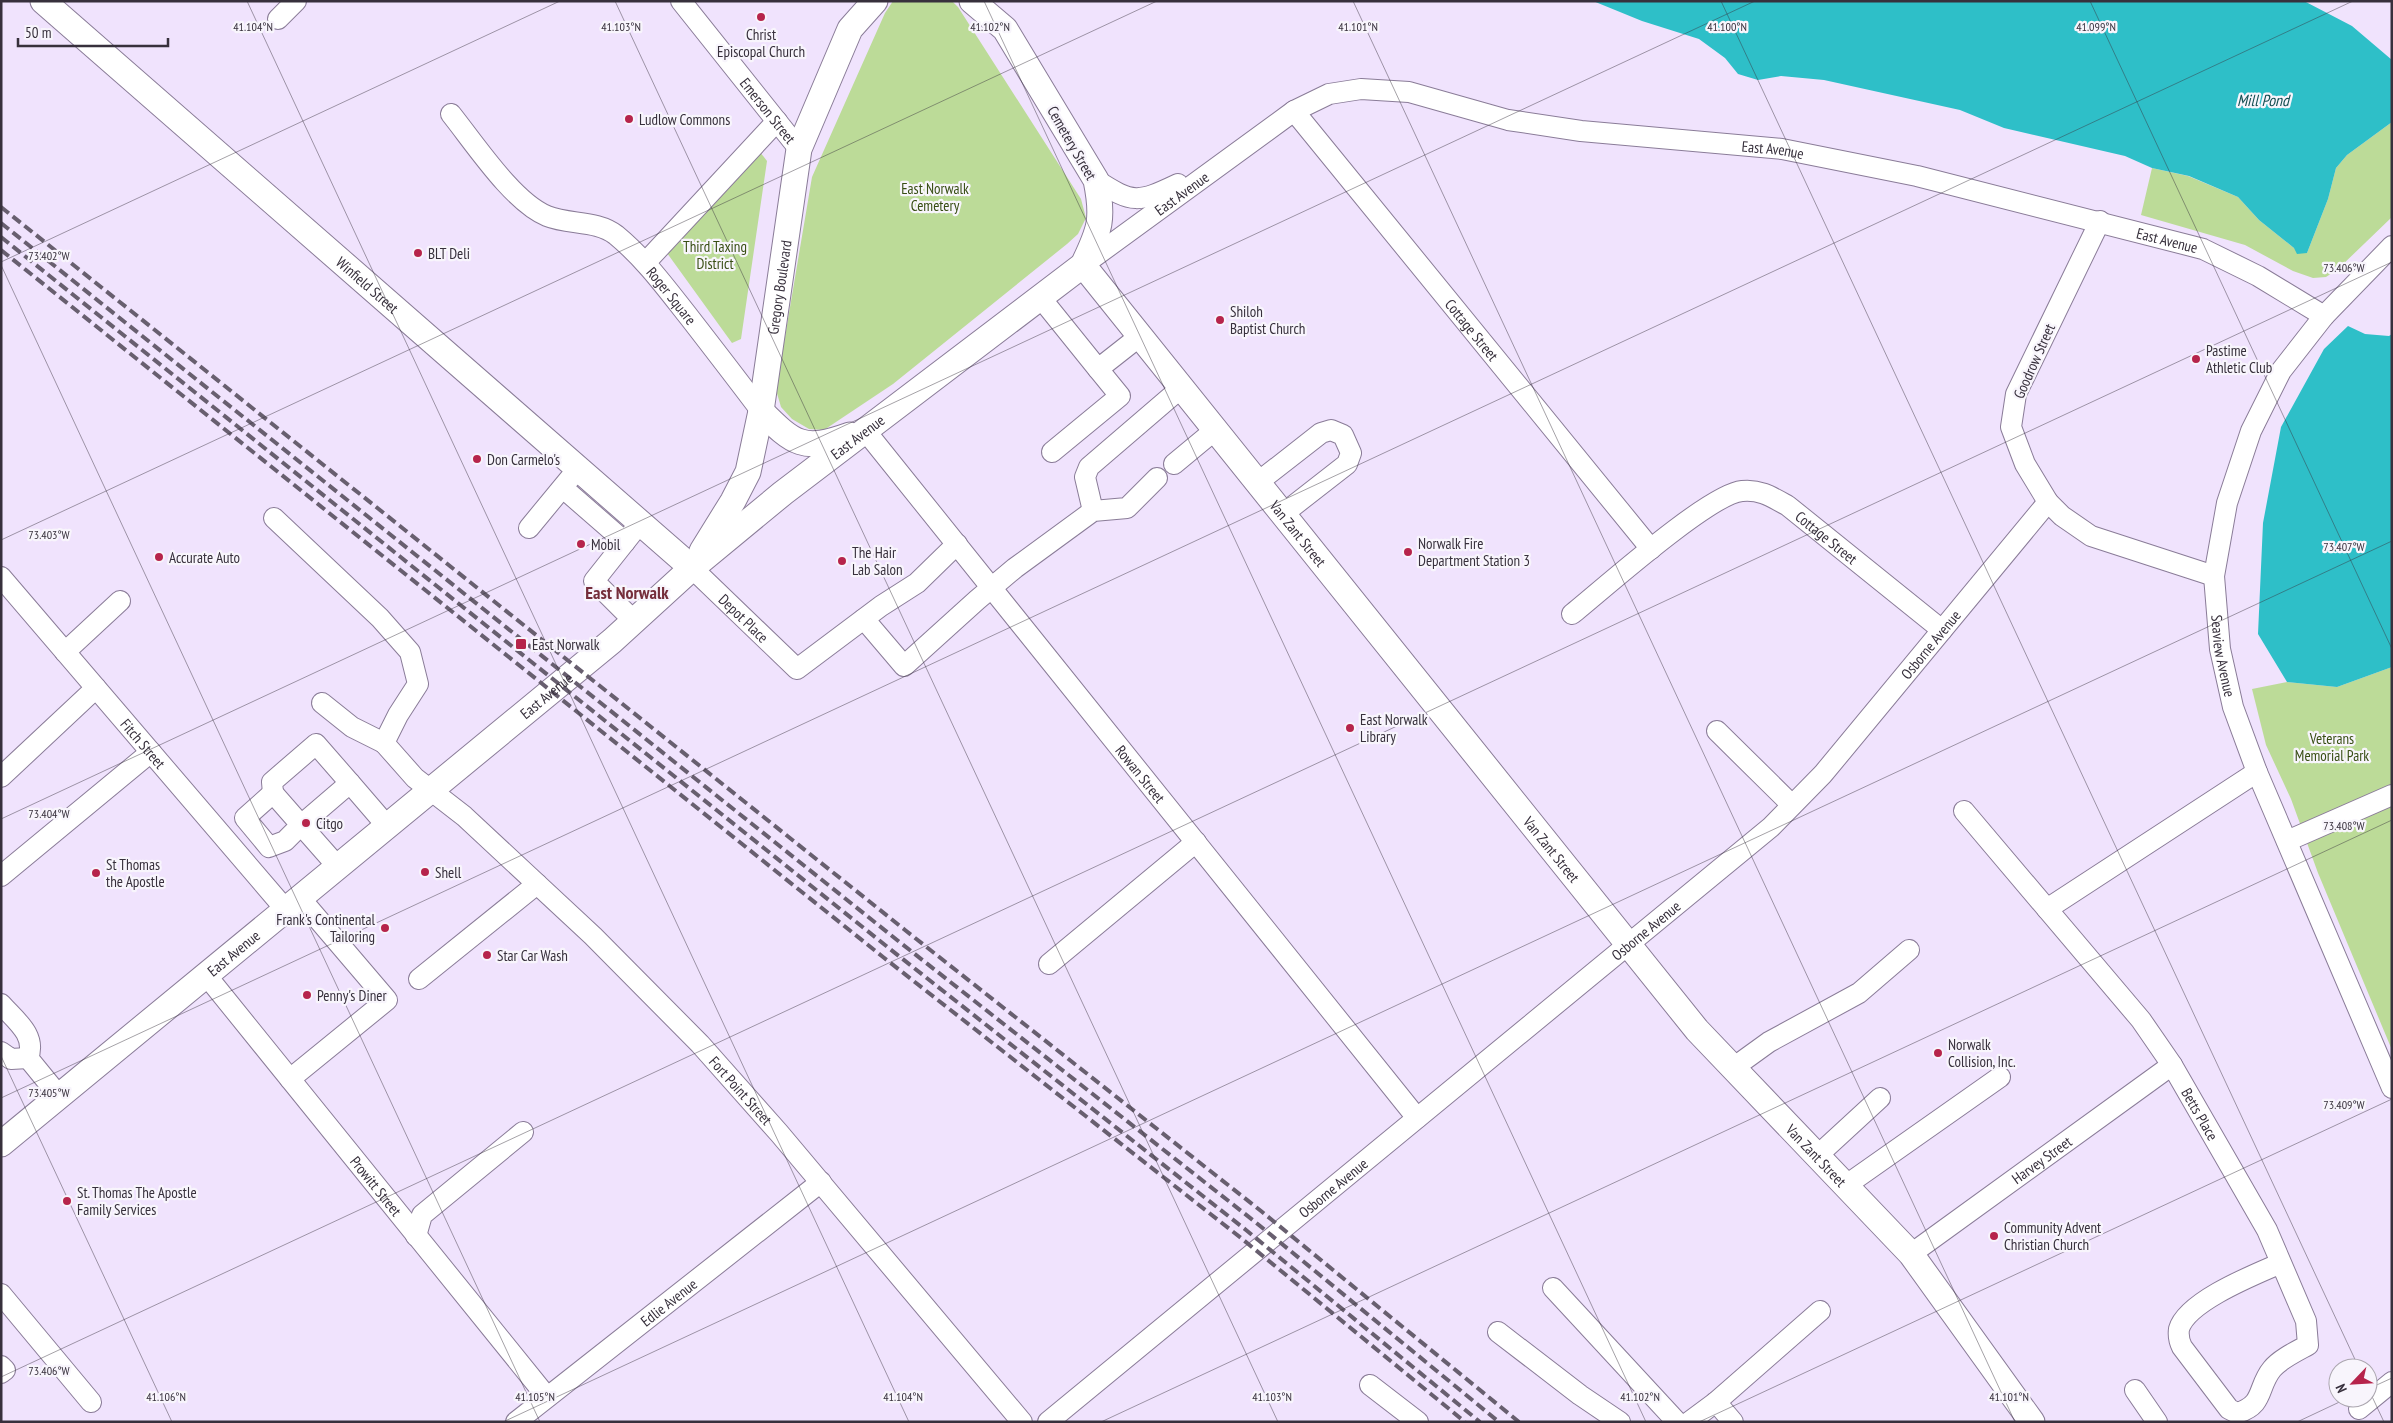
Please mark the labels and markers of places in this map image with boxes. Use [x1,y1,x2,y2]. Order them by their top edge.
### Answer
marker: Christ Episcopal Church [755,11,767,23]
place label: Christ Episcopal Church [717,25,805,61]
place label: Ludlow Commons [639,110,730,129]
marker: Ludlow Commons [623,113,635,125]
place label: BLT Deli [428,244,470,263]
marker: BLT Deli [412,247,424,259]
place label: Shiloh Baptist Church [1230,302,1305,338]
marker: Shiloh Baptist Church [1214,314,1226,326]
place label: Pastime Athletic Club [2206,341,2272,377]
marker: Pastime Athletic Club [2190,353,2202,365]
place label: Don Carmelo's [487,450,560,469]
marker: Don Carmelo's [471,453,483,465]
place label: Norwalk Fire Department Station 3 [1418,534,1530,570]
place label: Mobil [591,535,621,554]
marker: Mobil [575,538,587,550]
place label: The Hair Lab Salon [852,543,903,579]
marker: Norwalk Fire Department Station 3 [1402,546,1414,558]
place label: Accurate Auto [169,548,240,567]
marker: Accurate Auto [153,551,165,563]
marker: The Hair Lab Salon [836,555,848,567]
place label: East Norwalk [532,635,600,654]
marker: East Norwalk [514,637,528,651]
place label: East Norwalk Library [1360,710,1428,746]
marker: East Norwalk Library [1344,722,1356,734]
place label: Citgo [316,814,343,833]
marker: Citgo [300,817,312,829]
place label: St Thomas the Apostle [106,855,165,891]
place label: Shell [435,863,462,882]
marker: Shell [419,866,431,878]
marker: St Thomas the Apostle [90,867,102,879]
place label: Frank's Continental Tailoring [276,910,375,946]
marker: Frank's Continental Tailoring [379,922,391,934]
place label: Star Car Wash [497,946,568,965]
marker: Star Car Wash [481,949,493,961]
place label: Penny's Diner [317,986,387,1005]
marker: Penny's Diner [301,989,313,1001]
place label: Norwalk Collision, Inc. [1948,1035,2016,1071]
marker: Norwalk Collision, Inc. [1932,1047,1944,1059]
place label: St. Thomas The Apostle Family Services [77,1183,197,1219]
marker: St. Thomas The Apostle Family Services [61,1195,73,1207]
place label: Community Advent Christian Church [2004,1218,2101,1254]
marker: Community Advent Christian Church [1988,1230,2000,1242]

